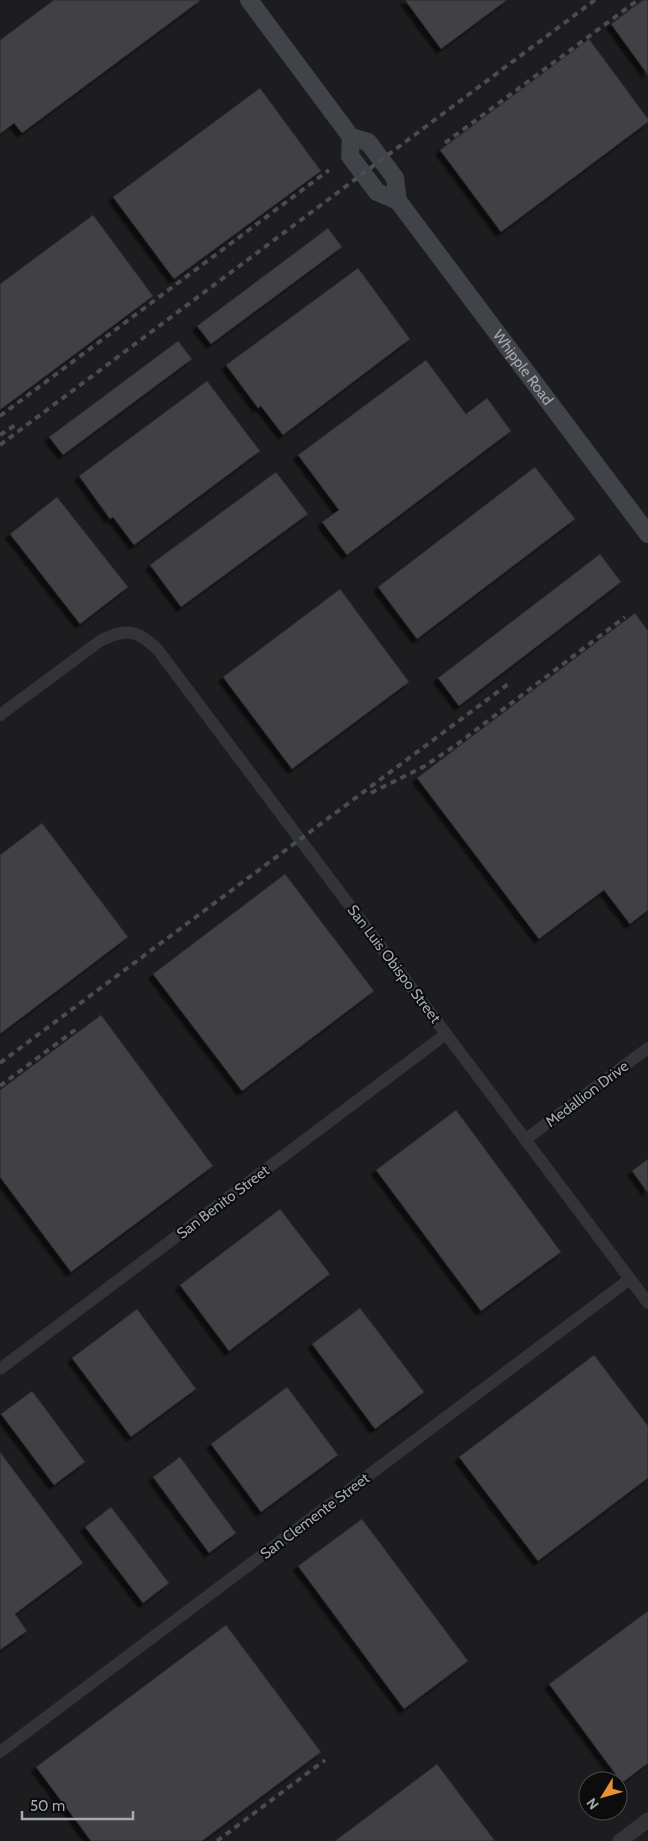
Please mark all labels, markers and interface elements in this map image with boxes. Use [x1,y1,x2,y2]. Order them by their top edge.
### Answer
street label: Whipple Road [489,326,557,409]
street label: San Luis Obispo Street [344,901,444,1027]
street label: Medallion Drive [542,1057,632,1131]
street label: San Benito Street [173,1161,273,1243]
street label: San Clemente Street [257,1469,373,1563]
north arrow [578,1771,628,1821]
scale bar [22,1788,134,1820]
text: N [582,1794,603,1813]
text: 50 m [30,1797,65,1815]

